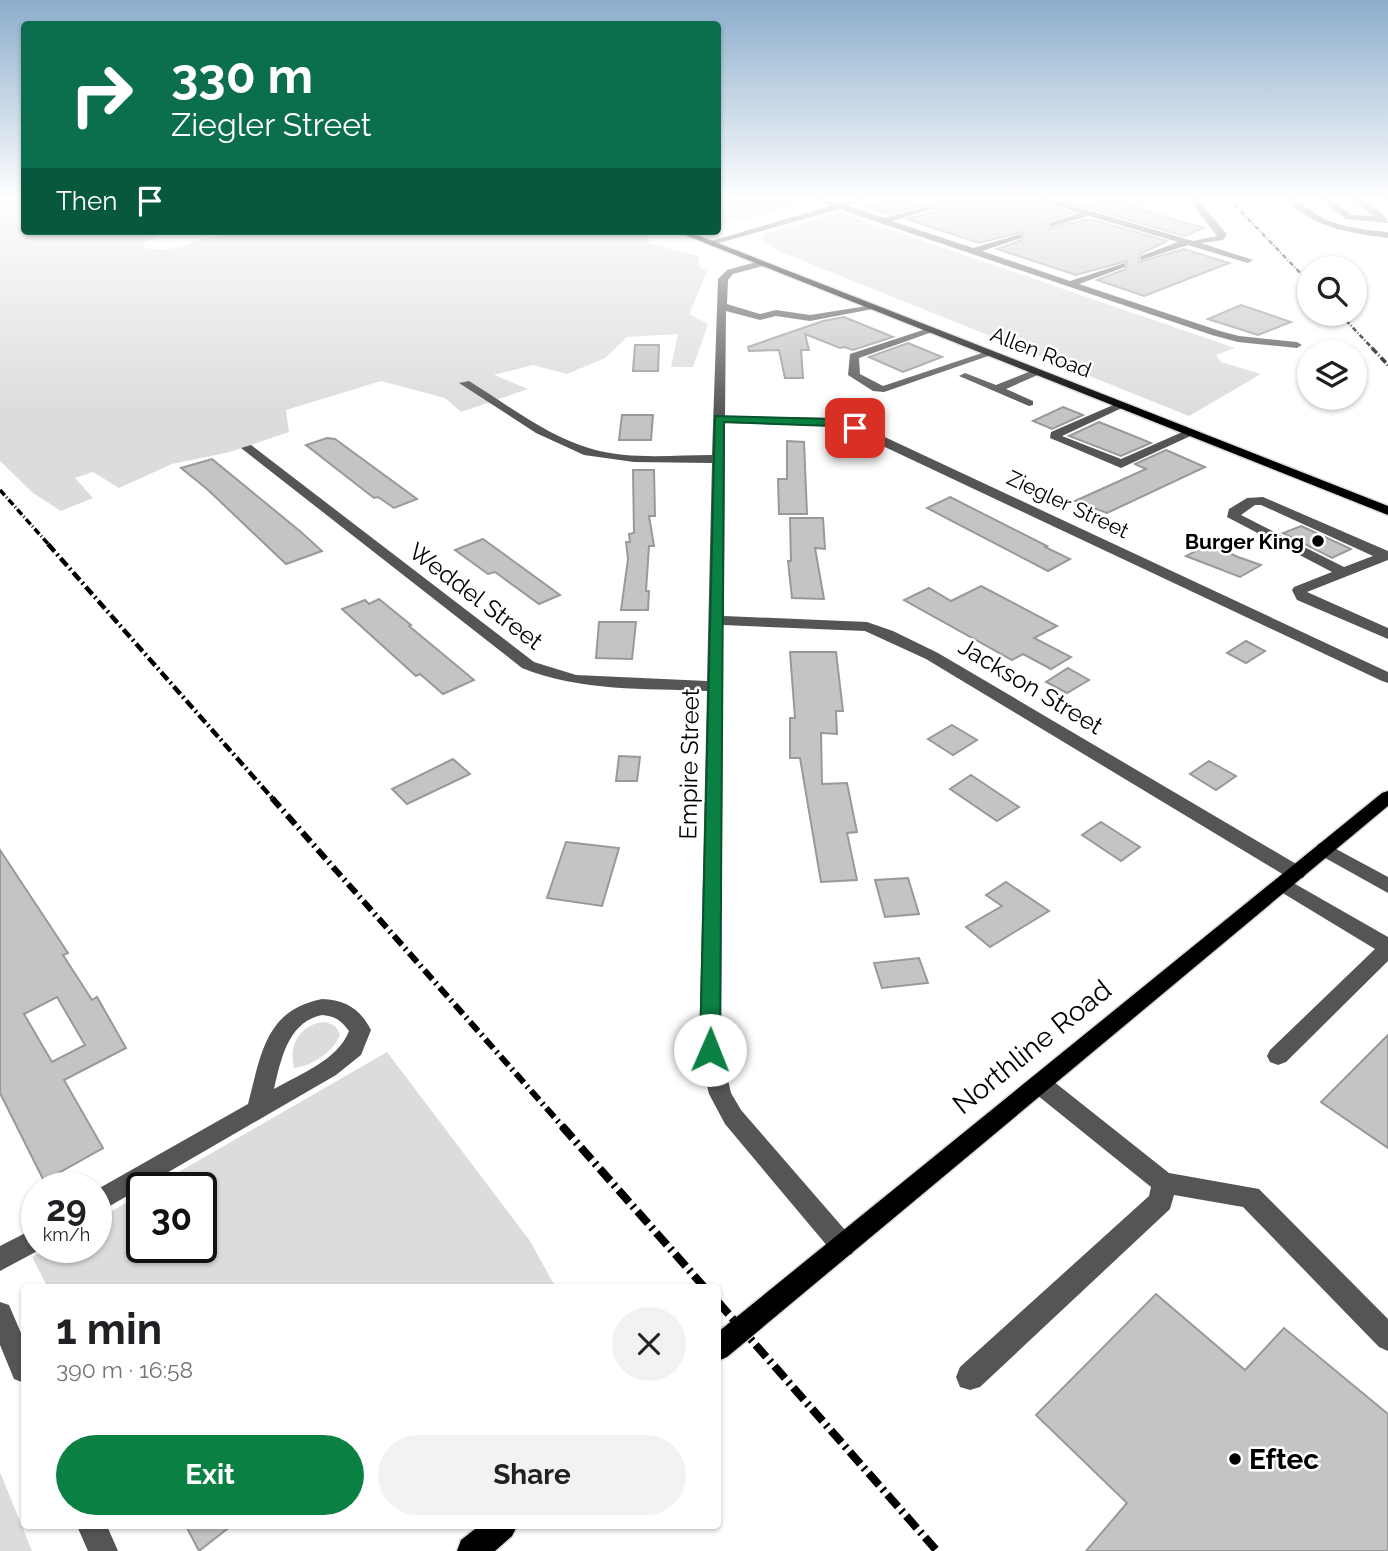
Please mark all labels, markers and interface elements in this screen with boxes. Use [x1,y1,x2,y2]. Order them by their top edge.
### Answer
text: 330 m [171,47,313,104]
icon: right [56,49,147,140]
text: Ziegler Street [171,106,372,143]
icon: arrive [131,182,169,220]
text: Then [56,186,117,216]
map controls [1297,256,1367,410]
button: search [1297,256,1367,326]
street label: Allen Road [987,321,1095,383]
button: layers [1297,340,1367,410]
pin [825,398,885,458]
icon: arrive [836,409,874,447]
street label: Ziegler Street [1003,465,1133,543]
place label: Burger King [1185,529,1304,554]
marker: Burger King [1310,533,1326,549]
street label: Weddel Street [403,536,549,656]
street label: Jackson Street [954,632,1108,740]
street label: Empire Street [673,688,705,840]
street label: Northline Road [946,973,1118,1121]
position arrow [673,1013,747,1087]
speed limit sign: 30 [126,1172,217,1263]
text: 29 [46,1188,87,1229]
text: km/h [43,1224,90,1245]
text: 1 min [56,1305,162,1354]
button: close [612,1307,686,1381]
text: 390 m · 16:58 [56,1356,193,1383]
button: Exit [56,1435,364,1515]
button: Share [378,1435,686,1515]
place label: Eftec [1249,1443,1319,1476]
marker: Eftec [1227,1451,1243,1467]

